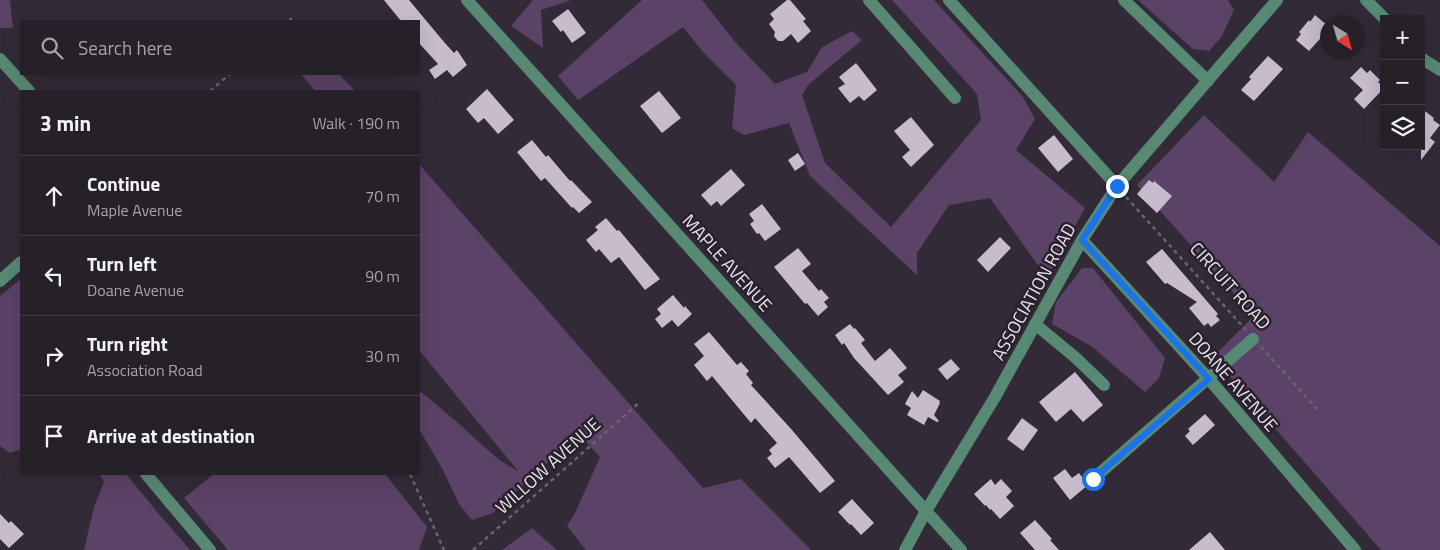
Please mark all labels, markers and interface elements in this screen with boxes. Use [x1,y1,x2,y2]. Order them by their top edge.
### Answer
north arrow [1320,15,1365,60]
map controls [1380,15,1425,150]
button: + [1380,15,1425,60]
search box [20,20,420,75]
text: Search here [78,33,172,62]
icon: search [38,34,66,62]
button: − [1380,60,1425,105]
button: layers [1380,105,1425,150]
text: 3 min [40,107,91,139]
text: Walk · 190 m [312,111,400,135]
text: Continue [87,169,160,198]
route end [1106,175,1129,198]
icon: ahead [40,182,68,210]
text: 70 m [365,184,400,208]
text: Maple Avenue [87,198,182,222]
street label: MAPLE AVENUE [676,208,779,318]
street label: ASSOCIATION ROAD [985,218,1082,365]
street label: CIRCUIT ROAD [1184,236,1277,335]
text: Turn left [87,249,157,278]
icon: left [40,262,68,290]
text: 90 m [365,264,400,288]
text: Doane Avenue [87,278,184,302]
street label: DOANE AVENUE [1182,326,1284,438]
text: Turn right [87,329,168,358]
icon: right [40,342,68,370]
text: 30 m [365,344,400,368]
text: Association Road [87,358,203,382]
street label: WILLOW AVENUE [489,411,606,520]
text: Arrive at destination [87,421,255,450]
icon: arrive [40,422,68,450]
route start [1082,468,1105,491]

